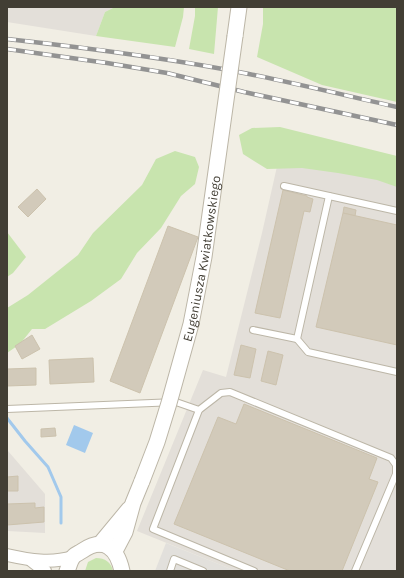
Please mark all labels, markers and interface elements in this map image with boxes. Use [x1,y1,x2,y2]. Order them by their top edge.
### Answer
street label: Eugeniusza Kwiatkowskiego [179,174,223,343]

